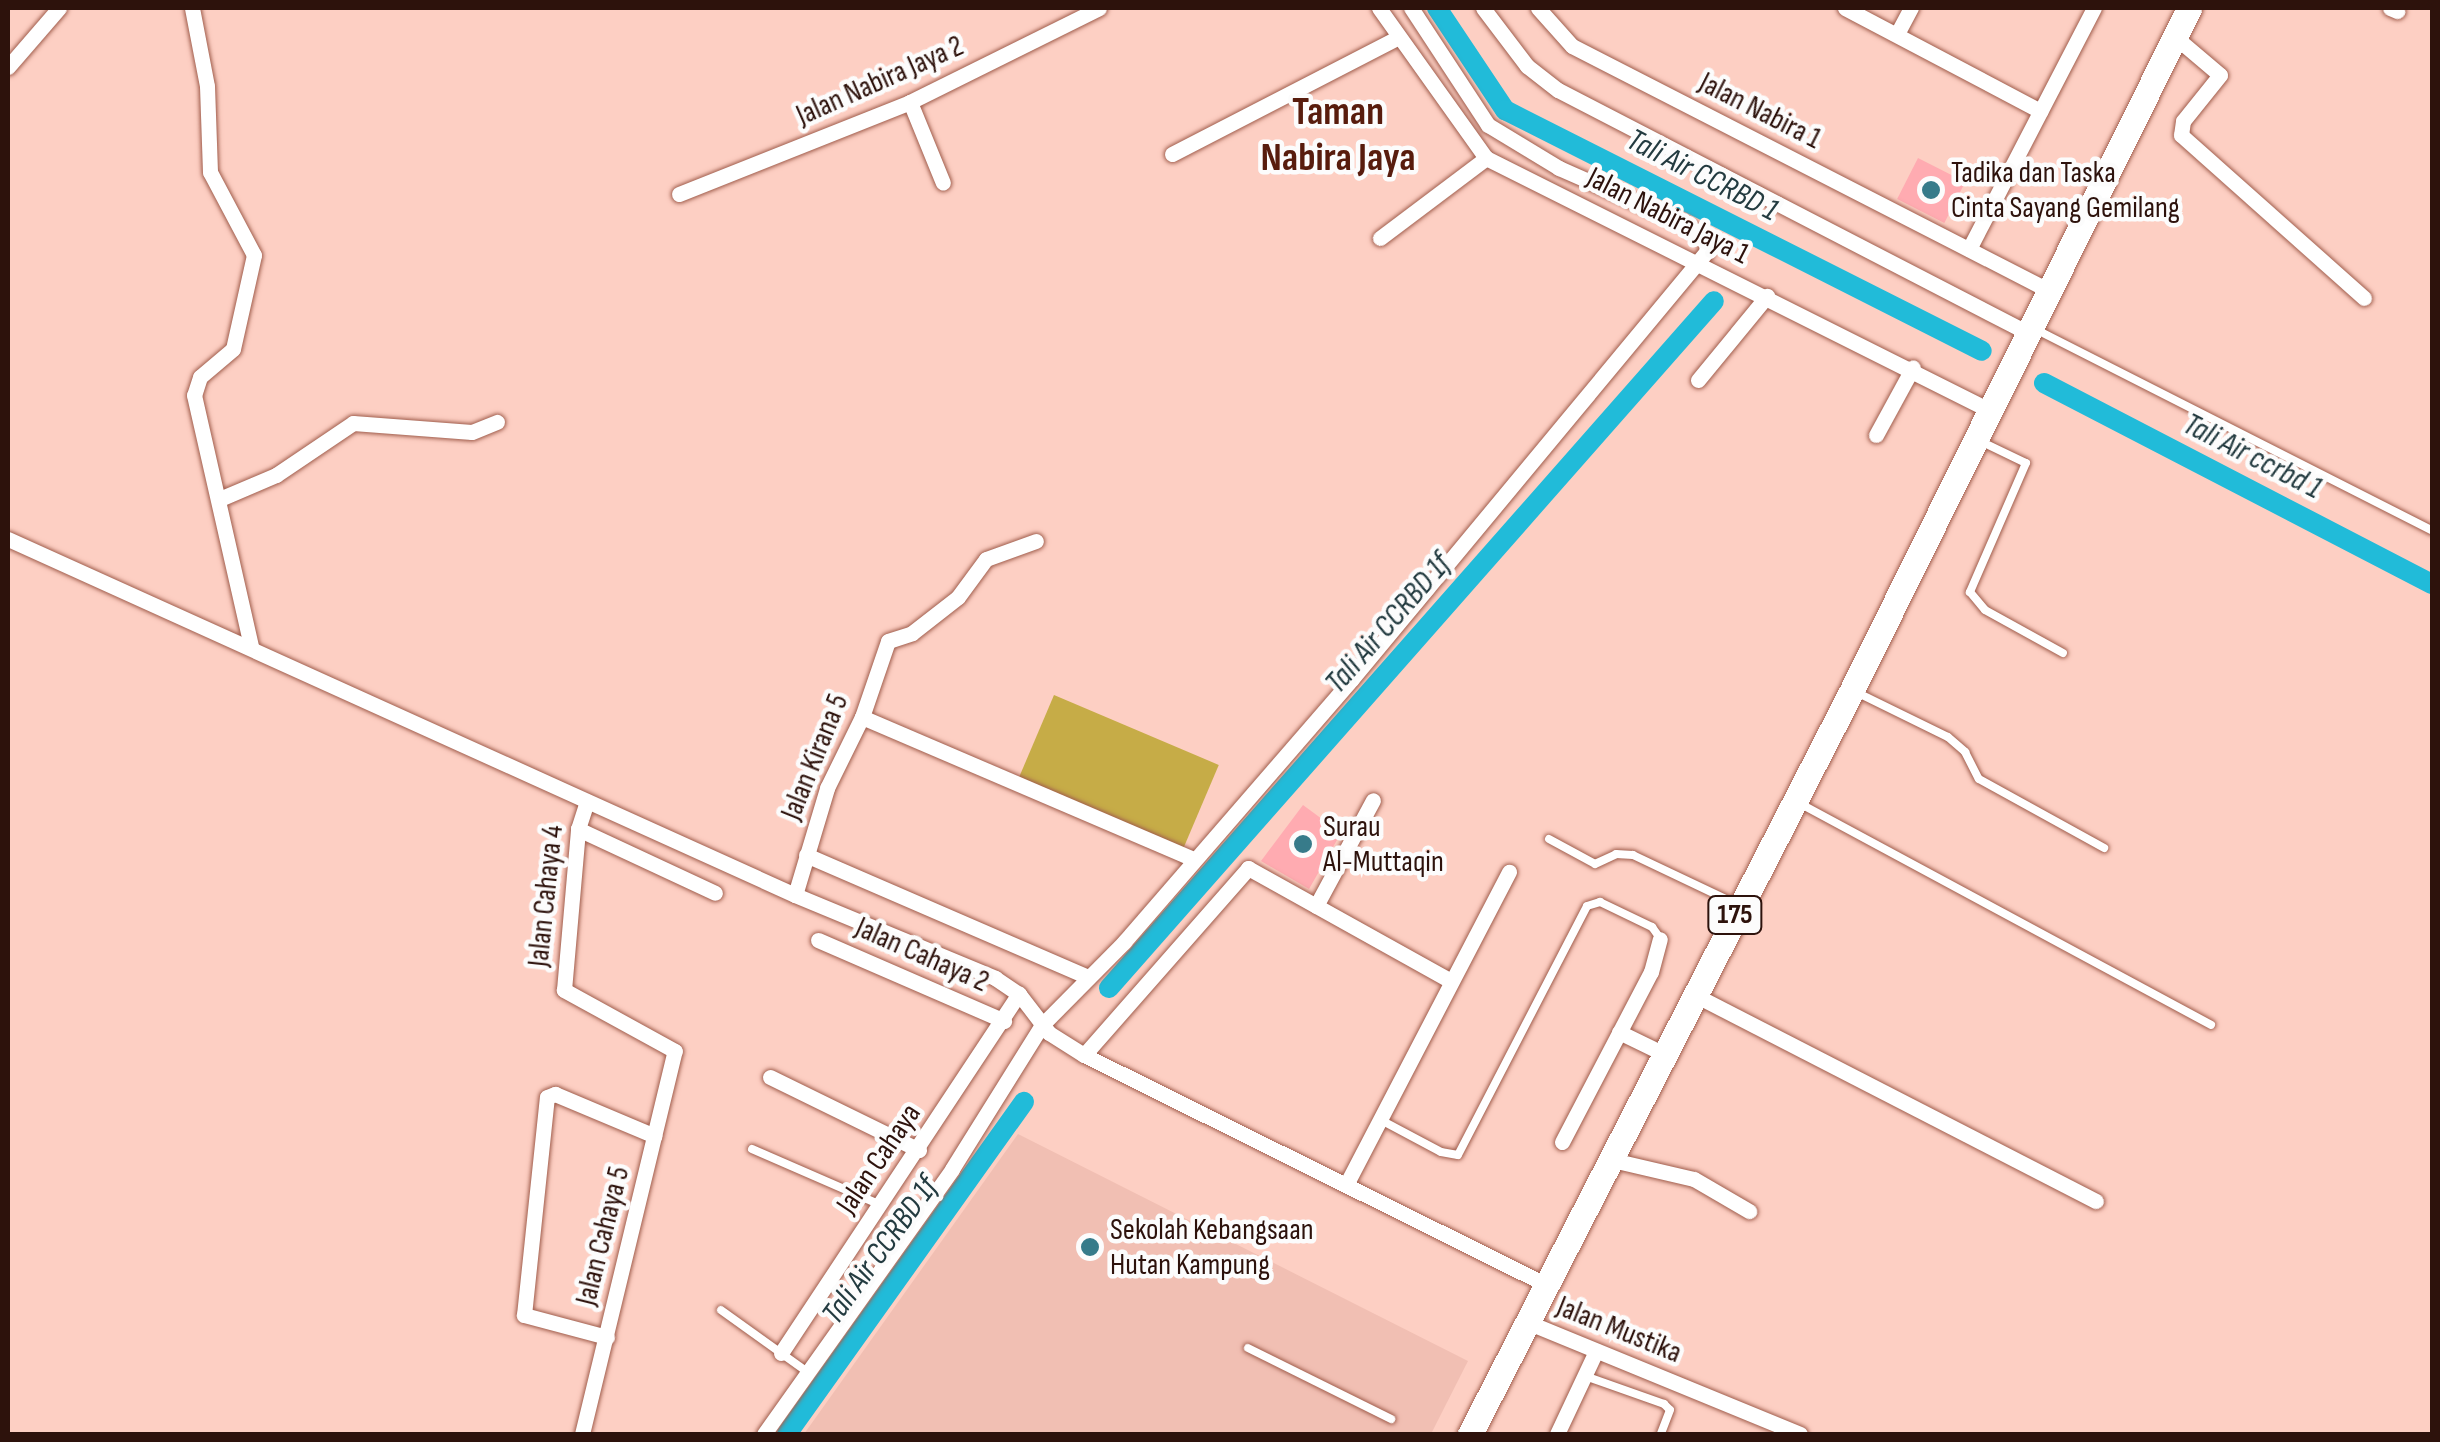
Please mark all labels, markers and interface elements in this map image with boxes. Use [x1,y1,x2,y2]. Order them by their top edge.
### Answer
street label: Jalan Nabira Jaya 2 [791,28,969,134]
street label: Jalan Nabira 1 [1693,65,1827,157]
district label: Taman Nabira Jaya [1260,88,1416,182]
water label: Tali Air CCRBD 1 [1620,122,1784,230]
place label: Tadika dan Taska Cinta Sayang Gemilang [1951,155,2180,226]
street label: Jalan Nabira Jaya 1 [1581,160,1755,272]
marker: Tadika dan Taska Cinta Sayang Gemilang [1920,179,1942,201]
water label: Tali Air ccrbd 1 [2176,406,2328,508]
water label: Tali Air CCRBD 1f [1318,546,1460,702]
street label: Jalan Kirana 5 [773,689,857,825]
place label: Surau Al-Muttaqin [1323,809,1444,880]
street label: Jalan Cahaya 4 [521,823,571,969]
marker: Surau Al-Muttaqin [1292,833,1314,855]
road number: 175 [1705,892,1765,938]
street label: Jalan Cahaya 2 [850,910,994,1000]
street label: Jalan Cahaya [829,1097,929,1221]
street label: Jalan Cahaya 5 [568,1163,638,1309]
water label: Tali Air CCRBD 1f [815,1170,947,1332]
place label: Sekolah Kebangsaan Hutan Kampung [1110,1212,1314,1282]
marker: Sekolah Kebangsaan Hutan Kampung [1079,1236,1101,1258]
street label: Jalan Mustika [1551,1289,1687,1371]

